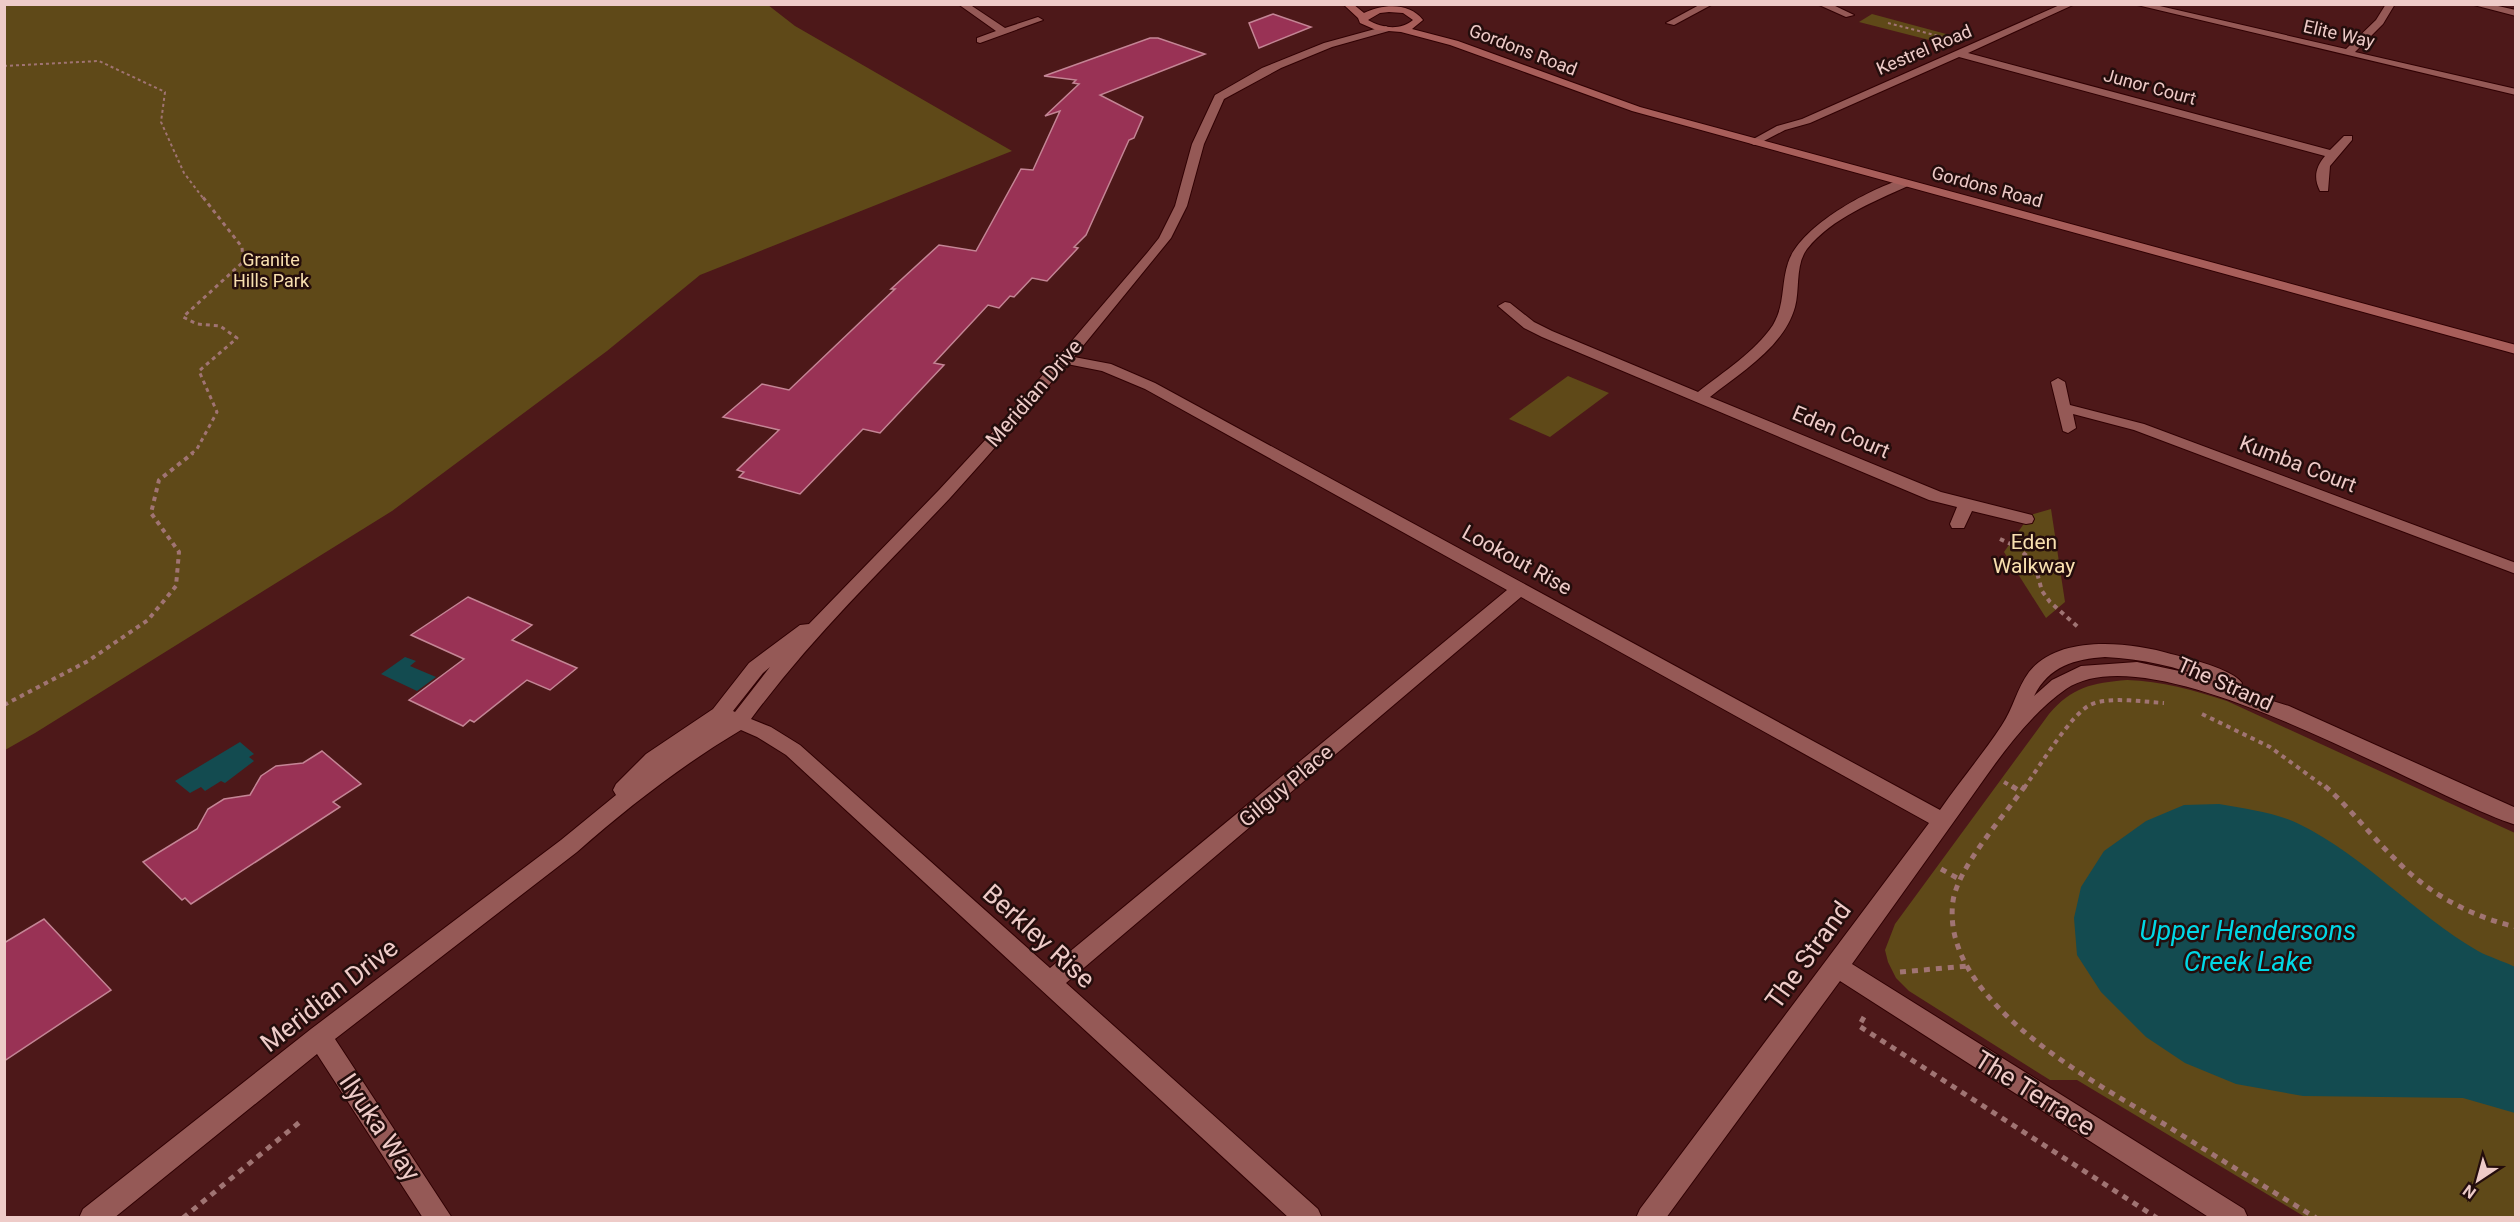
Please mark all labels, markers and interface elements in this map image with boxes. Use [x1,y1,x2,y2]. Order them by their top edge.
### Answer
street label: Elite Way [2301,15,2377,52]
street label: Gordons Road [1466,19,1580,80]
street label: Kestrel Road [1873,20,1975,79]
street label: Junor Court [2102,64,2199,109]
street label: Gordons Road [1929,162,2045,211]
park label: Granite Hills Park [233,249,310,291]
street label: Meridian Drive [981,335,1087,451]
street label: Eden Court [1789,401,1893,463]
street label: Kumba Court [2236,431,2360,497]
street label: Lookout Rise [1458,520,1576,600]
park label: Eden Walkway [1993,530,2075,578]
street label: The Strand [2174,652,2276,716]
street label: Gilguy Place [1234,740,1338,832]
street label: Berkley Rise [977,878,1101,994]
street label: The Strand [1759,895,1857,1015]
water label: Upper Hendersons Creek Lake [2140,915,2356,978]
street label: Meridian Drive [254,932,404,1058]
street label: The Terrace [1969,1044,2101,1142]
street label: Ilyuka Way [333,1068,427,1186]
north arrow [2448,1150,2508,1210]
text: N [2459,1181,2480,1203]

